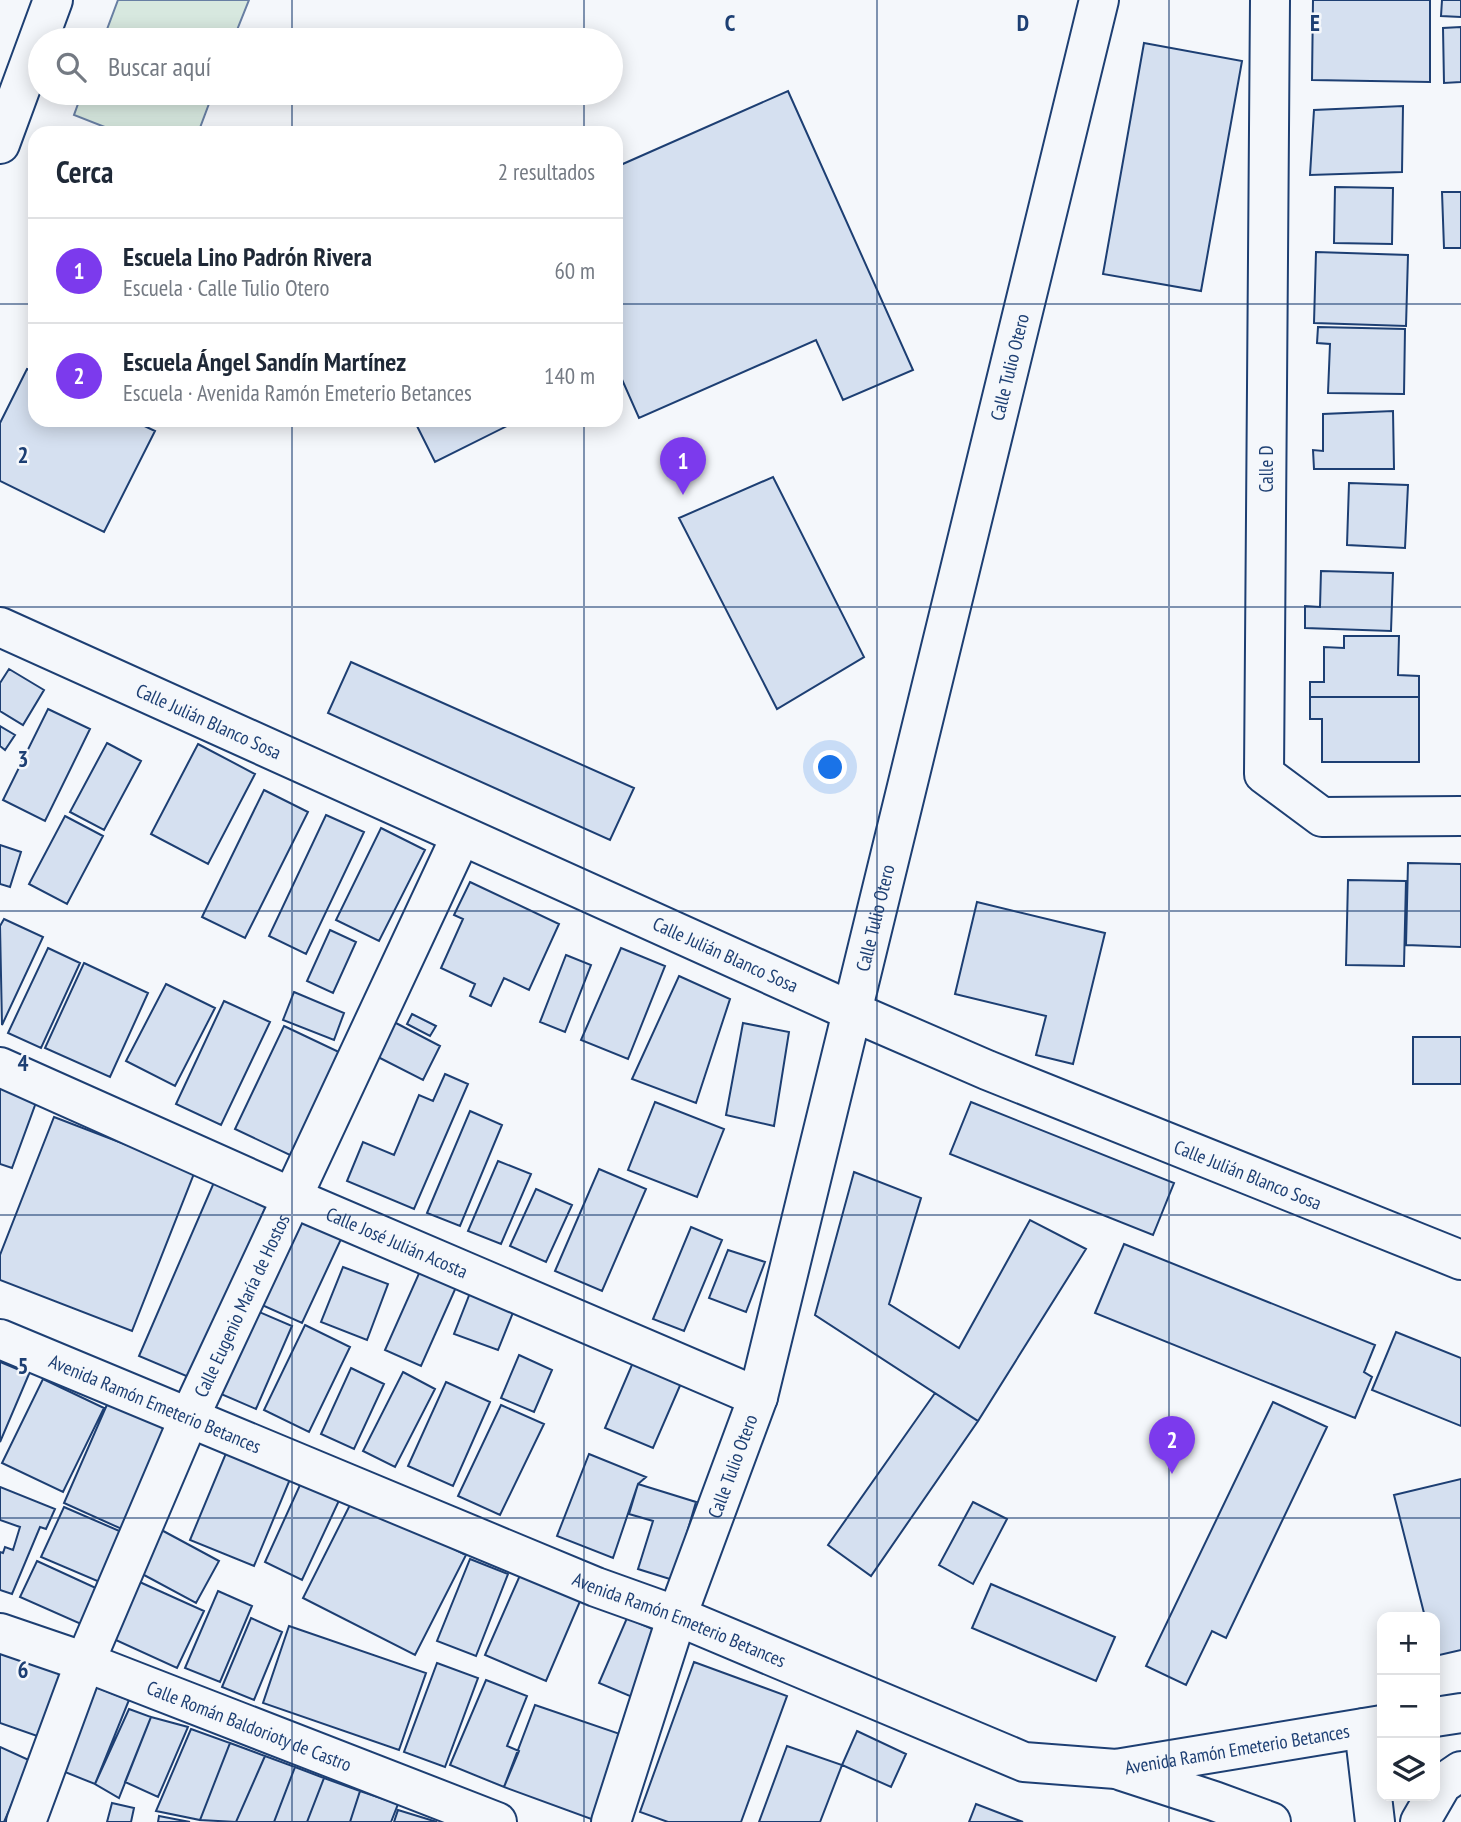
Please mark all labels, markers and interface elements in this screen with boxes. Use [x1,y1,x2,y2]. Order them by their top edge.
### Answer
text: C [725,8,736,37]
text: D [1017,8,1029,37]
text: E [1310,8,1320,37]
search box [28,28,623,105]
icon: search [52,48,90,86]
text: Buscar aquí [108,50,211,83]
text: Cerca [56,152,113,191]
text: 2 resultados [498,157,595,186]
text: Escuela Lino Padrón Rivera [123,240,372,273]
text: 1 [74,256,85,285]
text: 60 m [554,256,595,285]
text: Escuela · Calle Tulio Otero [123,273,329,302]
street label: Calle Tulio Otero [985,311,1034,423]
text: Escuela Ángel Sandín Martínez [123,345,406,378]
text: 2 [74,361,85,390]
text: 140 m [544,361,595,390]
text: Escuela · Avenida Ramón Emeterio Betances [123,378,472,407]
pin: 1 [660,437,706,495]
text: 2 [18,440,29,469]
street label: Calle D [1254,446,1278,492]
street label: Calle Julián Blanco Sosa [132,678,285,764]
text: 3 [18,744,29,773]
your location [813,750,847,784]
street label: Calle Tulio Otero [850,862,900,974]
street label: Calle Julián Blanco Sosa [649,911,802,998]
text: 4 [18,1048,29,1077]
street label: Calle Julián Blanco Sosa [1171,1134,1325,1215]
street label: Calle José Julián Acosta [323,1202,471,1283]
street label: Calle Eugenio María de Hostos [189,1210,295,1401]
street label: Avenida Ramón Emeterio Betances [46,1349,265,1458]
text: 5 [18,1351,29,1380]
street label: Calle Tulio Otero [702,1411,763,1522]
pin: 2 [1149,1416,1195,1474]
street label: Avenida Ramón Emeterio Betances [569,1567,790,1672]
map controls [1377,1612,1440,1801]
button: + [1377,1612,1440,1675]
text: 6 [18,1655,29,1684]
street label: Calle Román Baldorioty de Castro [143,1675,355,1776]
button: − [1377,1675,1440,1738]
street label: Avenida Ramón Emeterio Betances [1123,1719,1351,1779]
button: layers [1377,1738,1440,1801]

